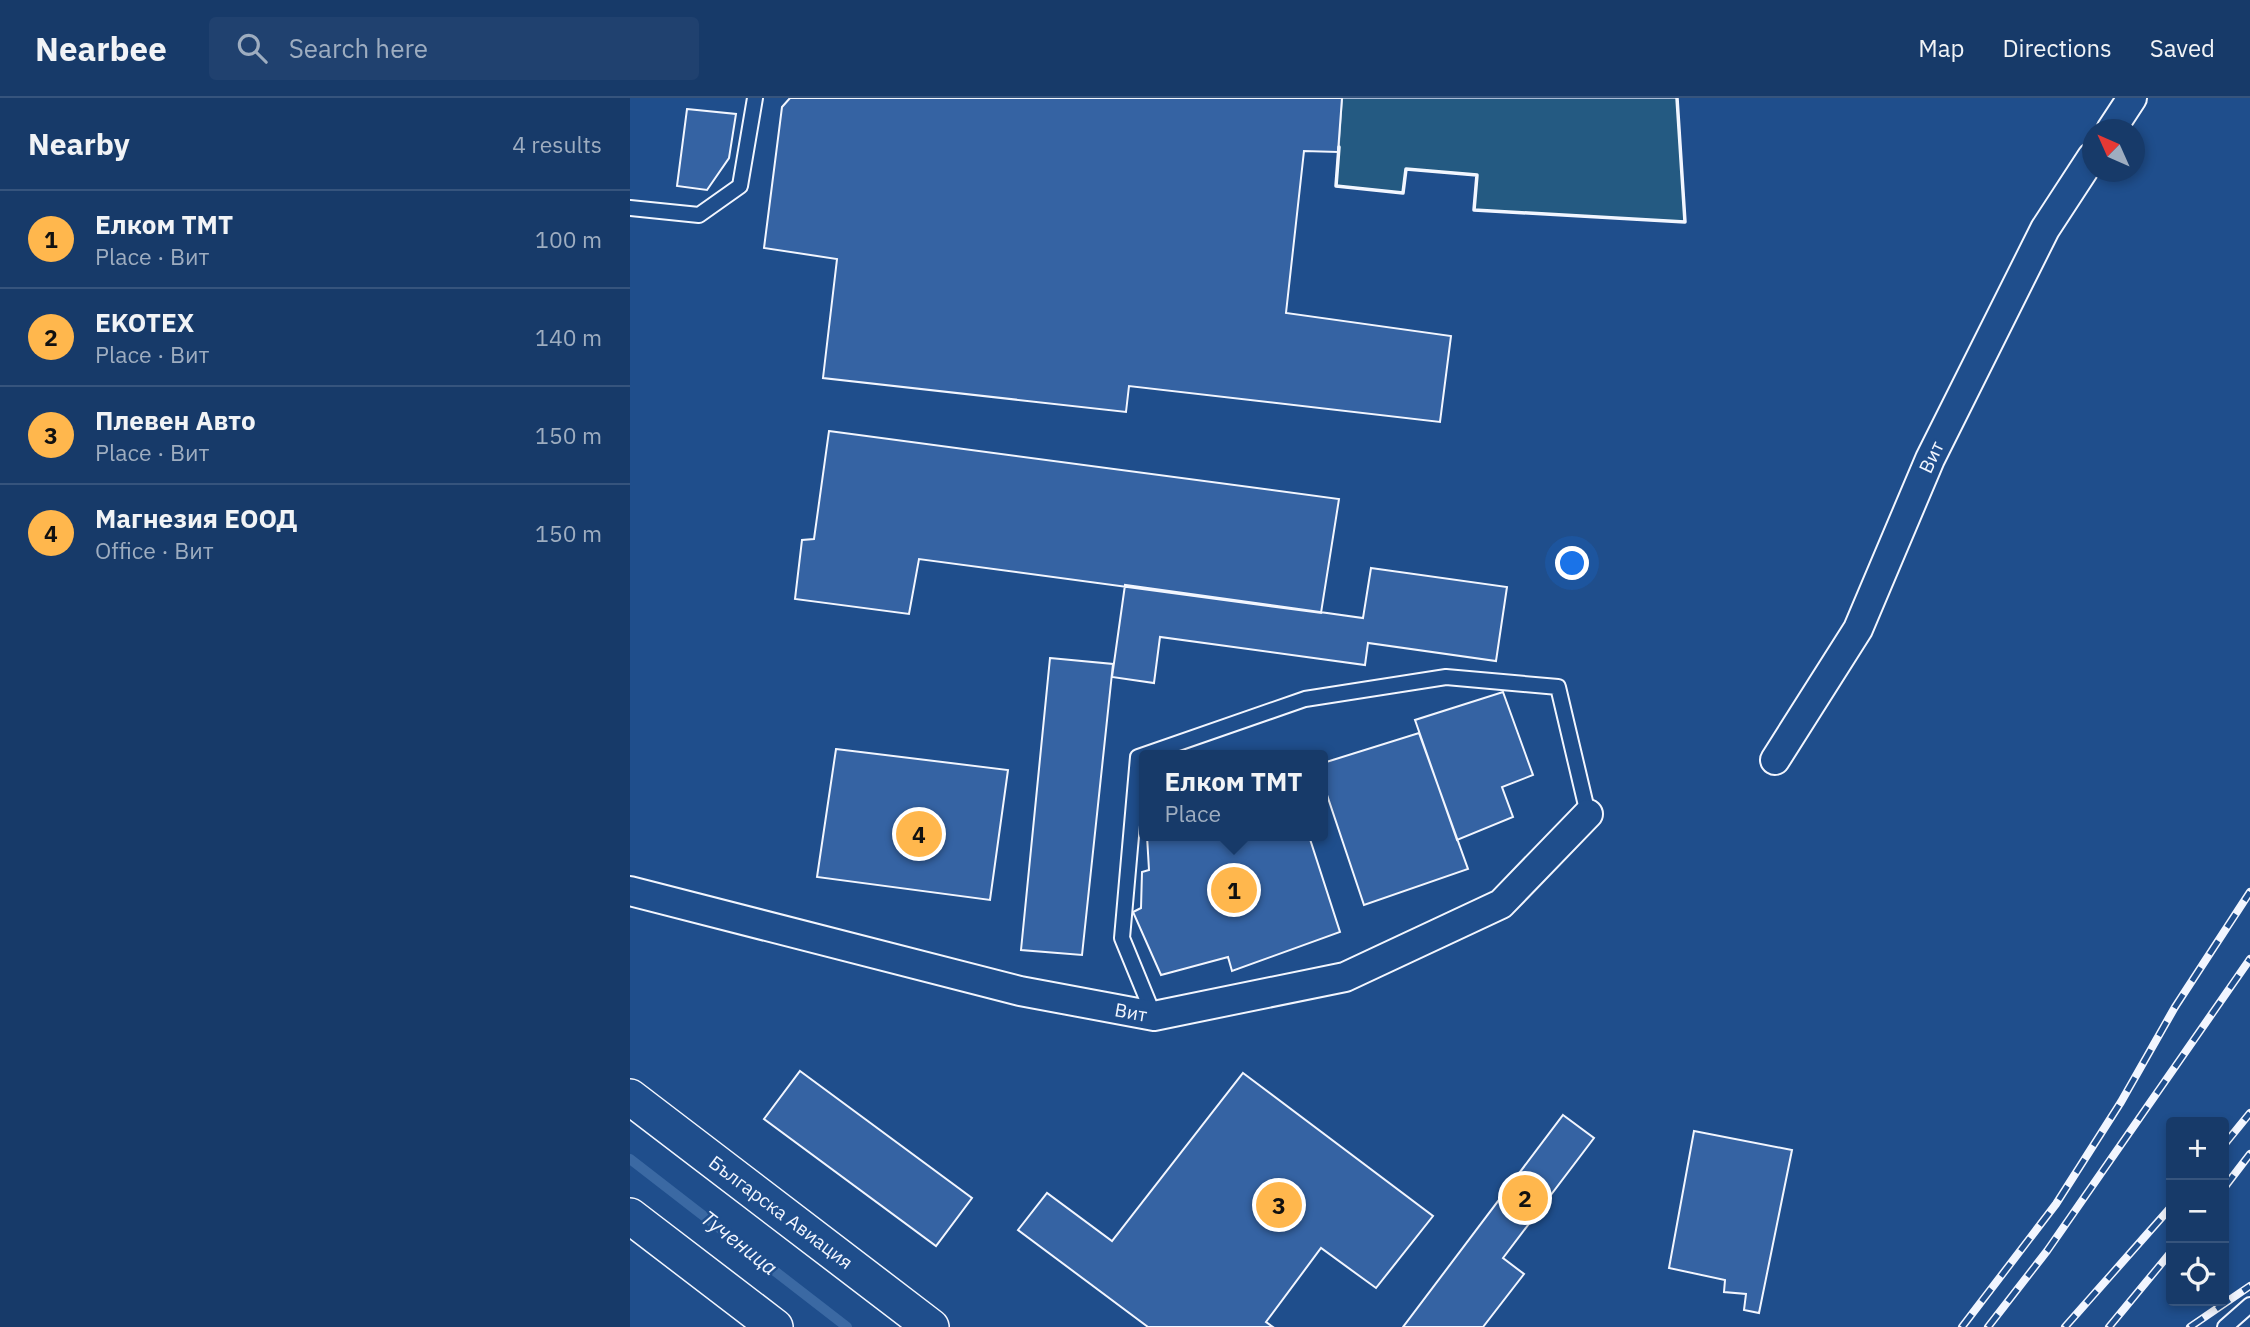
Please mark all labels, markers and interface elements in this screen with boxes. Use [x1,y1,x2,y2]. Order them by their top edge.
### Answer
search box [209,17,699,80]
text: Nearbee [35,27,167,70]
icon: search [233,29,271,67]
text: Search here [289,31,428,65]
text: Map [1918,32,1964,64]
text: Directions [2002,32,2112,64]
text: Saved [2150,32,2215,64]
north arrow [2082,119,2145,182]
text: Nearby [28,124,130,163]
text: 4 results [512,129,602,159]
text: Елком ТМТ [95,207,233,241]
text: 1 [44,224,58,254]
text: 100 m [535,224,602,254]
text: Place · Вит [95,241,209,271]
text: EKOTEX [95,305,194,339]
text: 2 [44,322,58,352]
text: 140 m [535,322,602,352]
text: Place · Вит [95,339,209,369]
text: Плевен Авто [95,403,256,437]
text: 3 [44,420,58,450]
text: 150 m [535,420,602,450]
text: Place · Вит [95,437,209,467]
street label: Вит [1913,437,1949,477]
text: Магнезия ЕООД [95,501,298,535]
text: 4 [44,518,58,548]
text: 150 m [535,518,602,548]
text: Office · Вит [95,535,214,565]
your location [1555,546,1589,580]
popup [1139,750,1328,841]
text: Елком ТМТ [1164,764,1303,798]
text: Place [1164,798,1221,828]
pin: 4 [896,808,942,860]
pin: 1 [1211,864,1257,916]
street label: Вит [1113,997,1149,1027]
map controls [2166,1117,2229,1306]
button: + [2166,1117,2229,1180]
street label: Българска Авиация [704,1150,858,1274]
pin: 2 [1502,1172,1548,1224]
pin: 3 [1256,1179,1302,1231]
button: − [2166,1180,2229,1243]
water label: Тученица [696,1203,784,1281]
button: locate [2166,1243,2229,1306]

